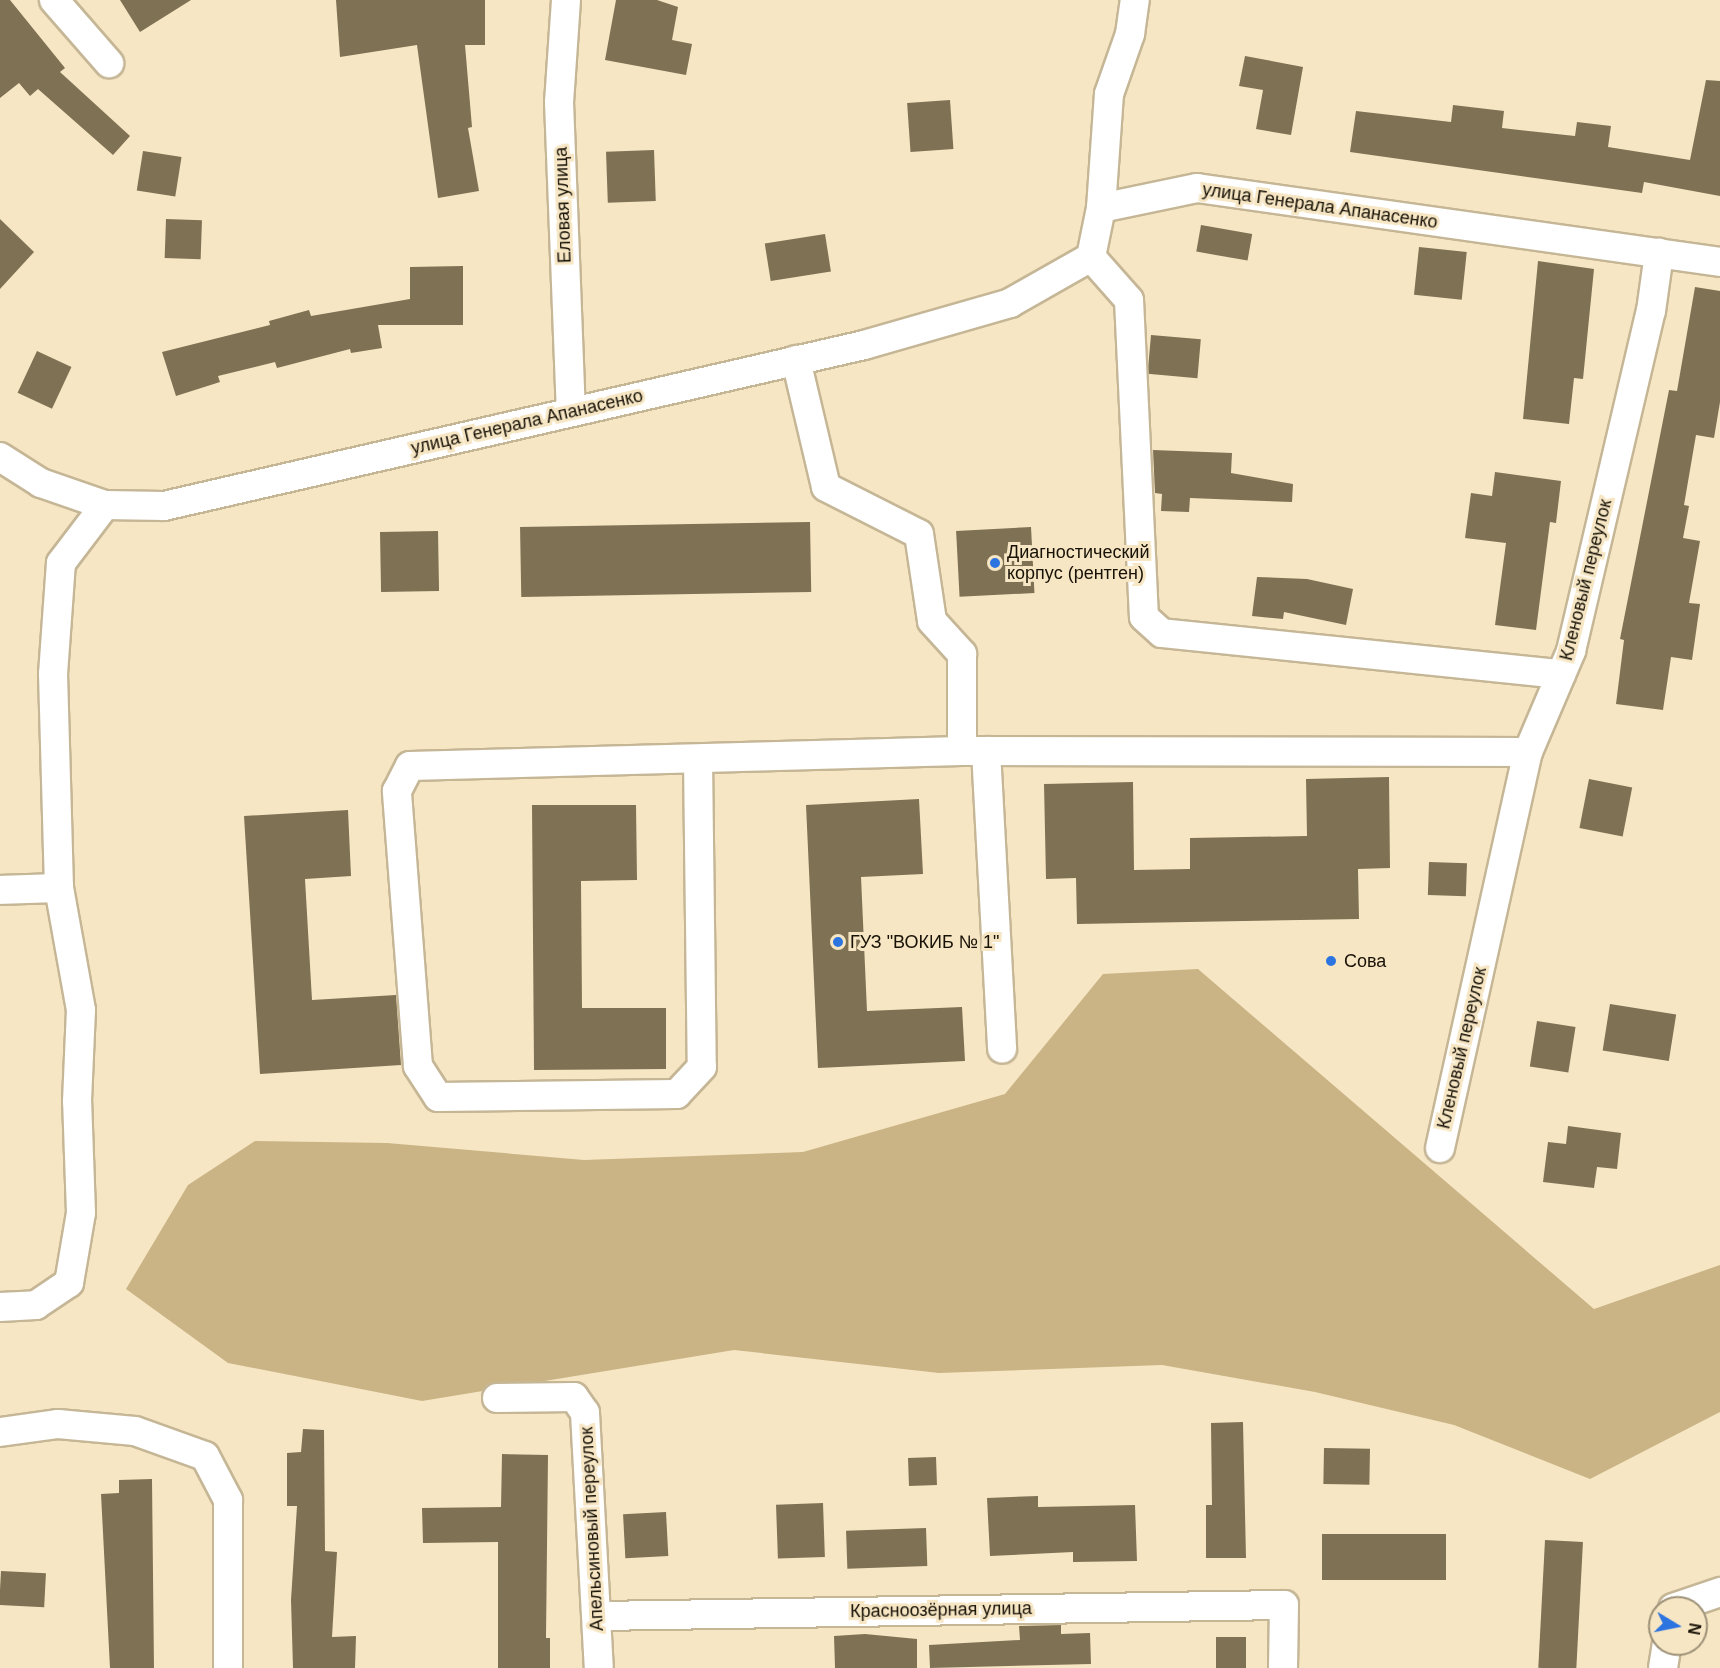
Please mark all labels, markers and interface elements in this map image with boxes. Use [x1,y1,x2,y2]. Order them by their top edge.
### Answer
street label: Еловая улица [550,146,576,264]
street label: улица Генерала Апанасенко [1201,179,1439,233]
street label: улица Генерала Апанасенко [409,385,645,459]
street label: Кленовый переулок [1556,497,1616,663]
place label: Диагностический корпус (рентген) [1007,542,1149,584]
marker: Диагностический корпус (рентген) [988,556,1002,570]
place label: ГУЗ "ВОКИБ № 1" [850,931,999,953]
marker: ГУЗ "ВОКИБ № 1" [831,935,845,949]
place label: Сова [1344,950,1386,972]
marker: Сова [1322,952,1340,970]
street label: Кленовый переулок [1433,965,1491,1131]
street label: Апельсиновый переулок [576,1426,608,1632]
north arrow [1648,1596,1708,1656]
street label: Красноозёрная улица [850,1598,1032,1622]
text: N [1685,1622,1704,1636]

